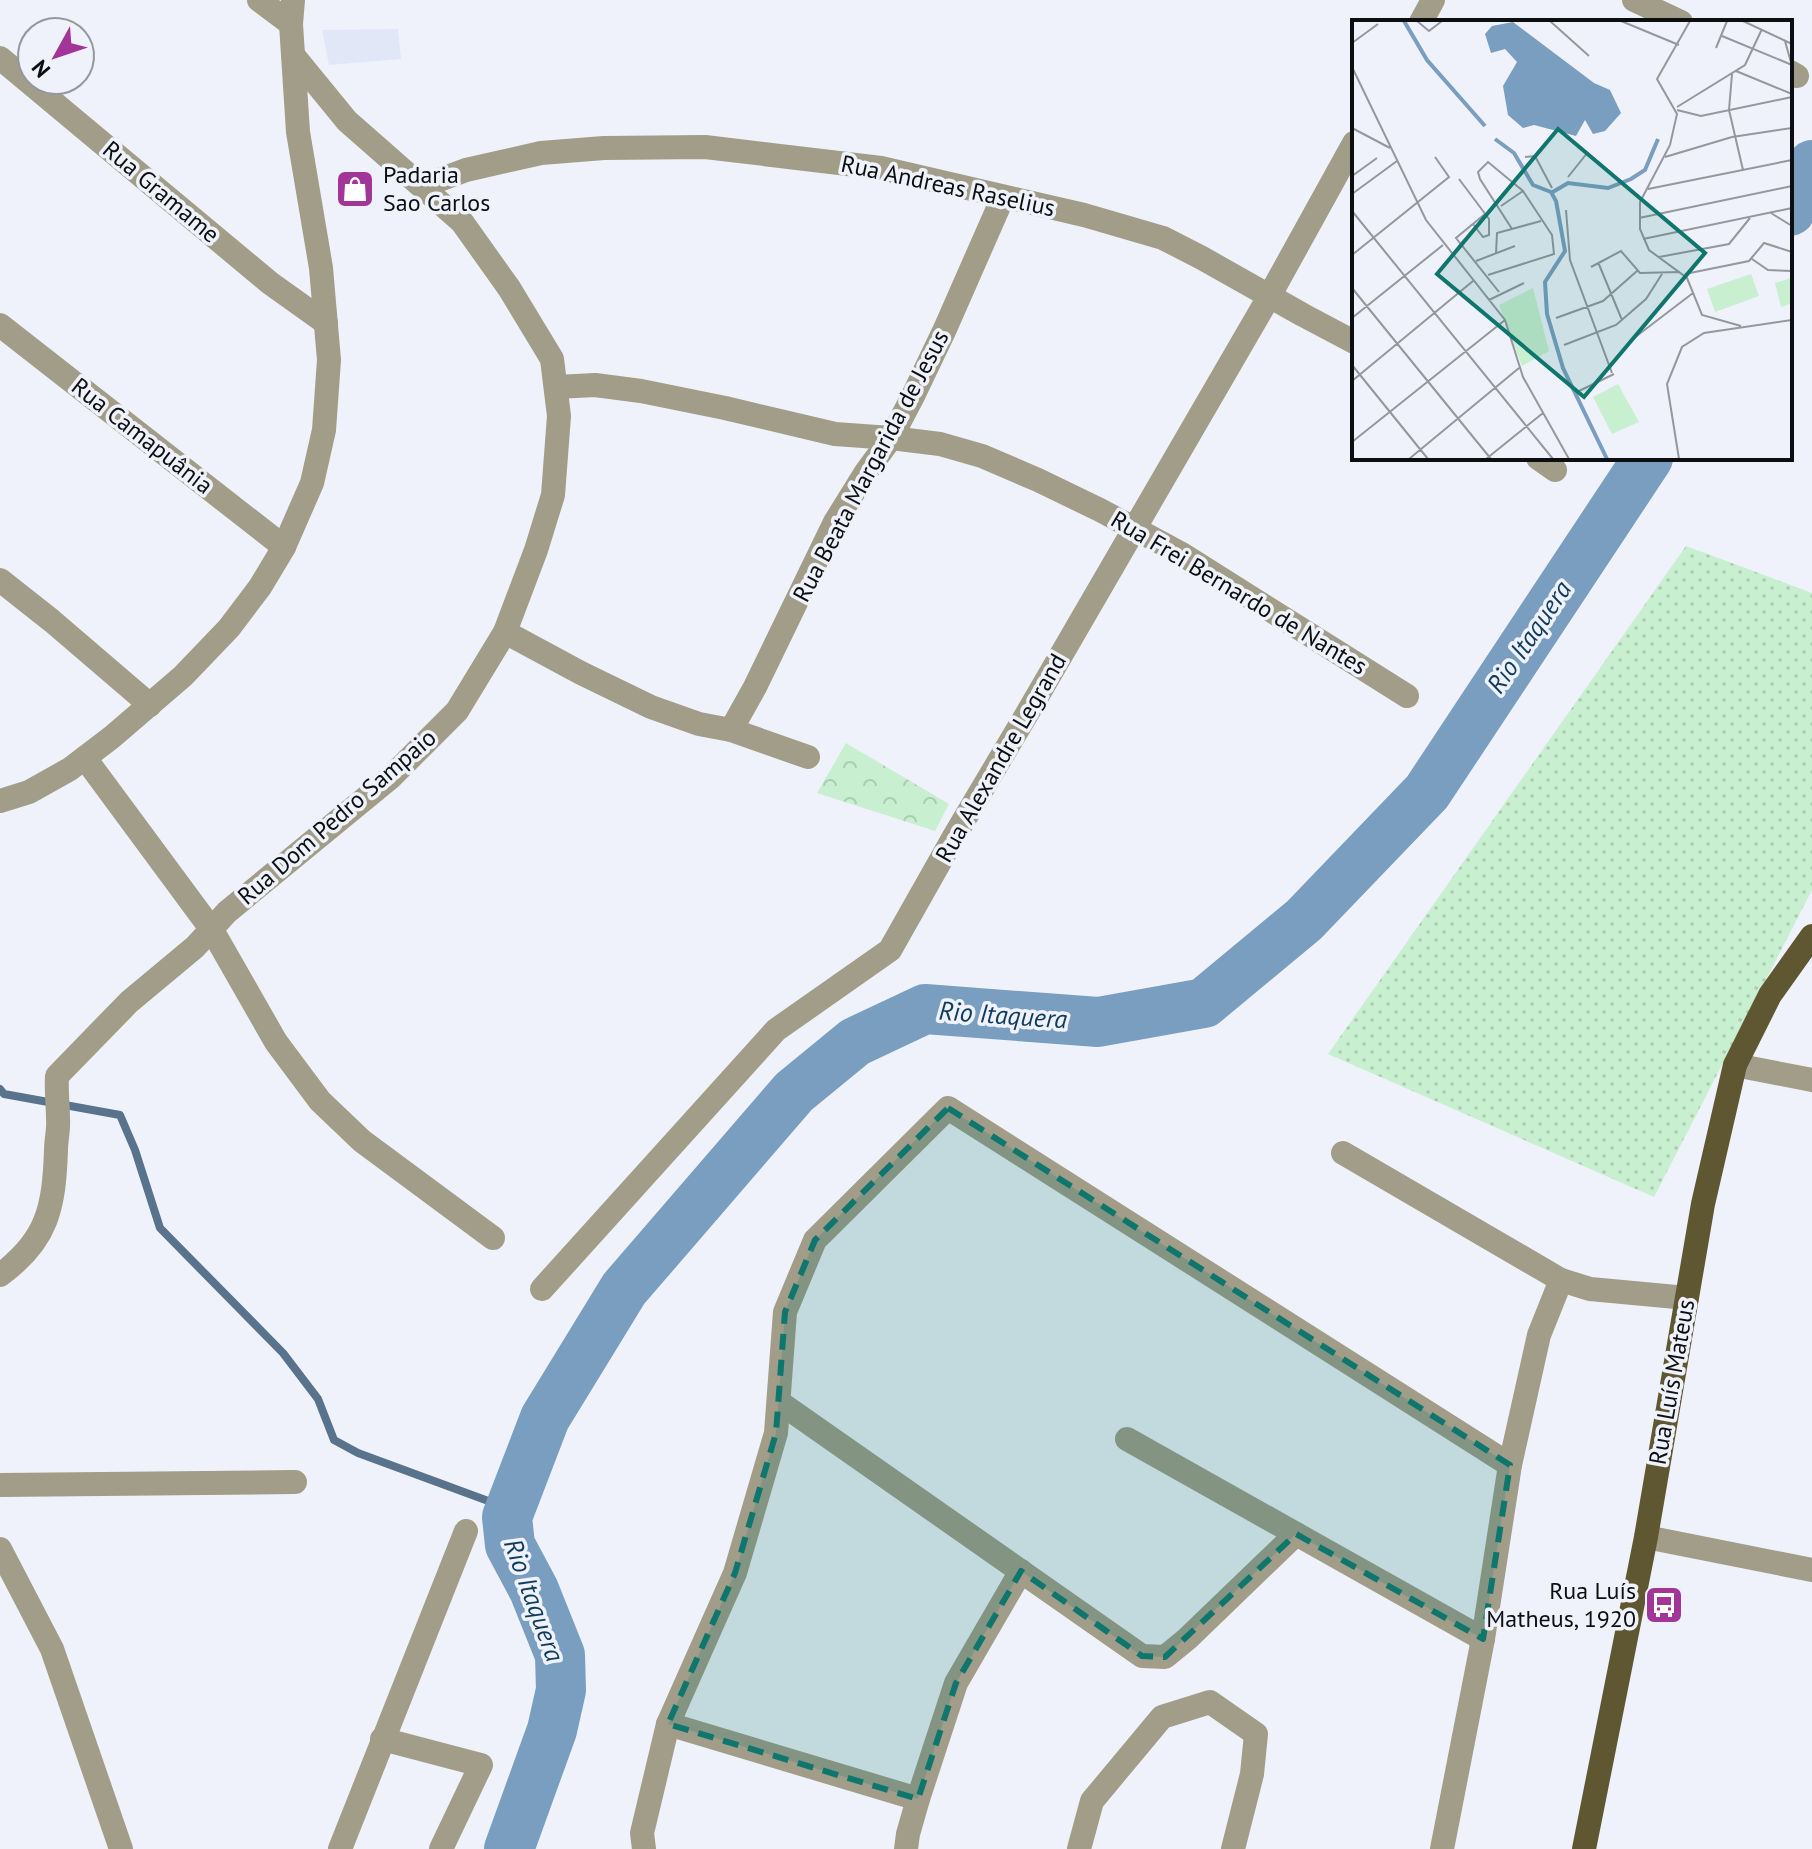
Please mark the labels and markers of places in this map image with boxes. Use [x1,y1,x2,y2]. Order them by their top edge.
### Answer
place label: Padaria Sao Carlos [383,159,490,218]
shop icon: Padaria Sao Carlos [334,168,376,210]
place label: Rua Luís Matheus, 1920 [1486,1575,1636,1634]
bus stop icon: Rua Luís Matheus, 1920 [1643,1584,1685,1626]

